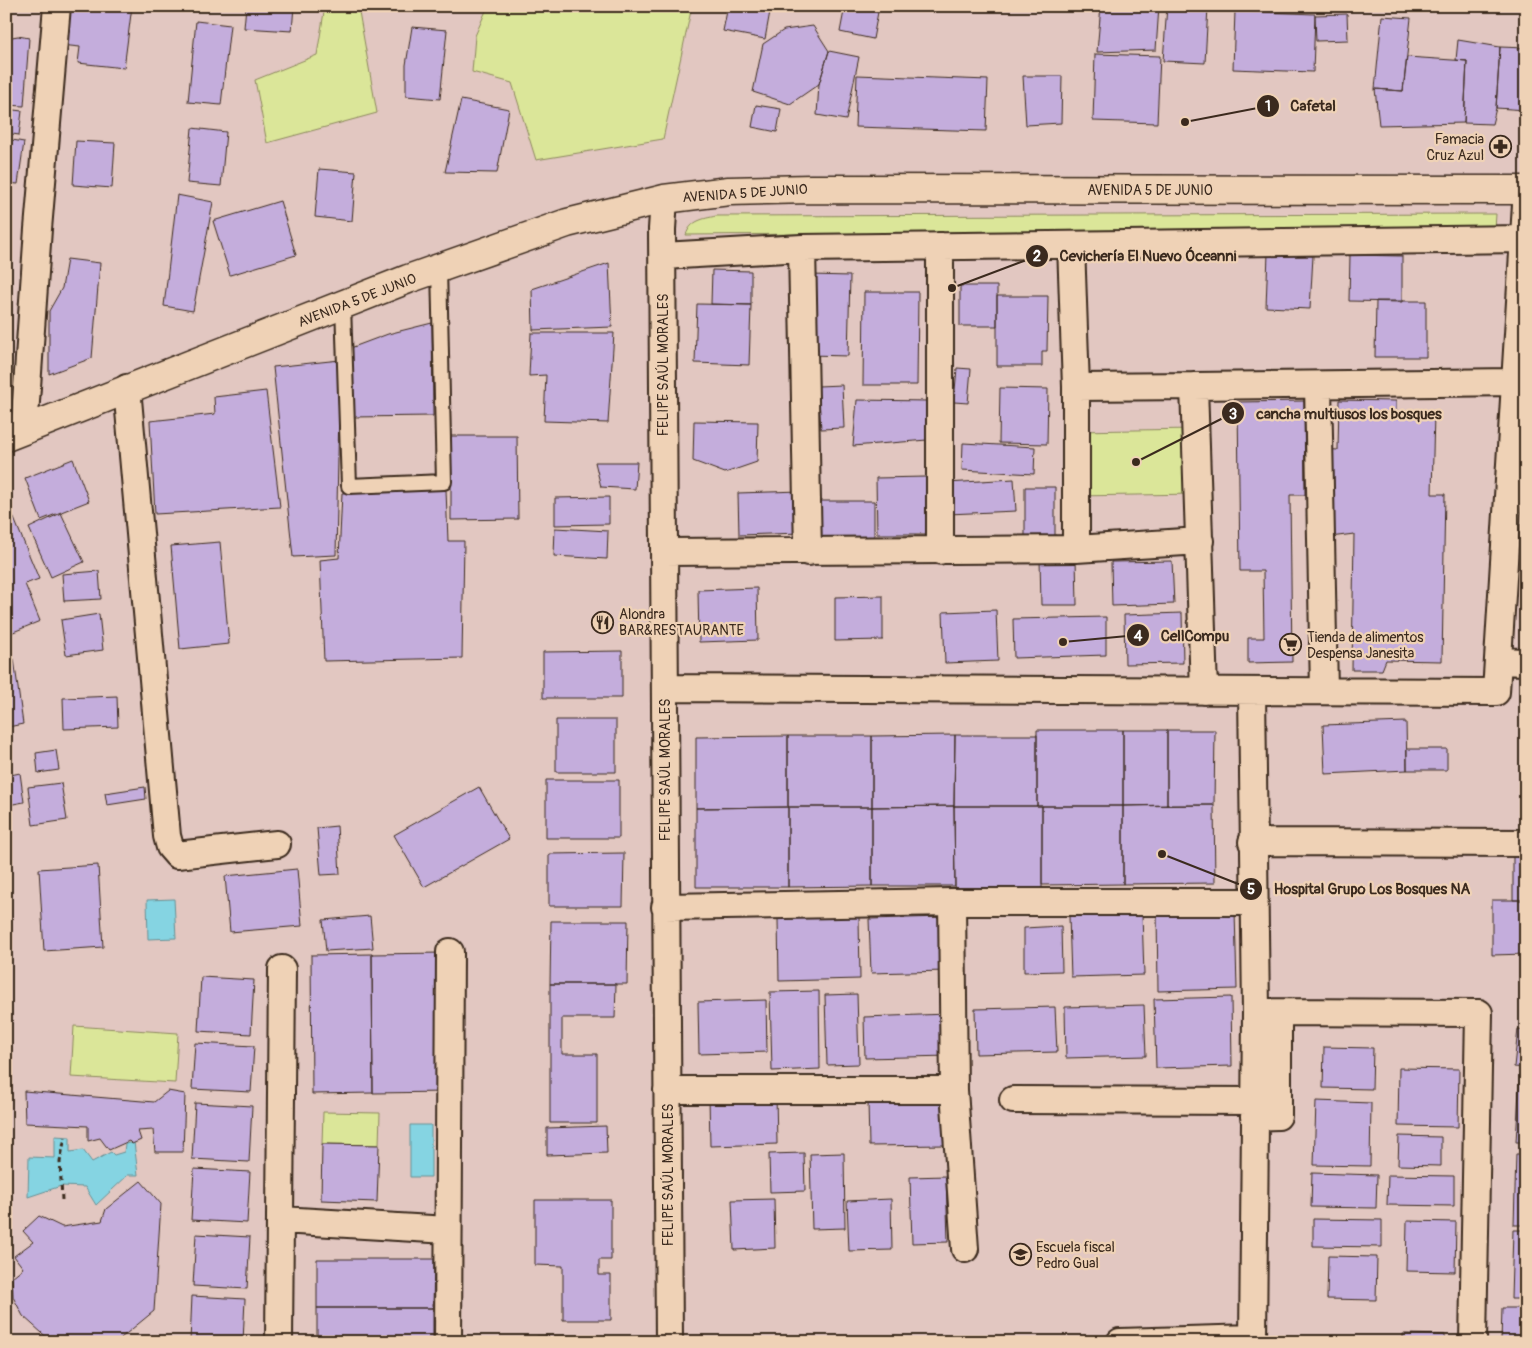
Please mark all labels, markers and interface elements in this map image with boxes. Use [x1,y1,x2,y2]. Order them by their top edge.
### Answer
callout: Cafetal [1255,91,1346,121]
text: 1 [1265,97,1271,116]
text: Cafetal [1290,97,1336,116]
place label: Famacia Cruz Azul [1426,131,1484,164]
pharmacy icon: Famacia Cruz Azul [1488,135,1512,159]
street label: AVENIDA 5 DE JUNIO [682,181,808,206]
street label: AVENIDA 5 DE JUNIO [1087,182,1213,199]
callout: Cevichería El Nuevo Óceanni [1024,241,1246,271]
text: Cevichería El Nuevo Óceanni [1060,246,1237,266]
text: 2 [1033,247,1041,266]
street label: AVENIDA 5 DE JUNIO [296,270,419,331]
street label: FELIPE SAÚL MORALES [655,294,672,436]
callout: cancha multiusos los bosques [1221,398,1451,428]
text: 3 [1229,405,1237,424]
text: cancha multiusos los bosques [1255,405,1442,424]
place label: Alondra BAR&RESTAURANTE [619,606,744,639]
restaurant icon: Alondra BAR&RESTAURANTE [591,610,615,634]
callout: CellCompu [1126,620,1239,650]
text: 4 [1134,627,1143,646]
text: CellCompu [1161,627,1230,646]
place label: Tienda de alimentos Despensa Janesita [1307,629,1424,662]
supermarket icon: Tienda de alimentos Despensa Janesita [1279,633,1303,657]
street label: FELIPE SAÚL MORALES [657,699,674,841]
callout: Hospital Grupo Los Bosques NA [1238,874,1480,904]
text: 5 [1247,880,1255,899]
text: Hospital Grupo Los Bosques NA [1274,880,1471,899]
street label: FELIPE SAÚL MORALES [660,1104,677,1246]
place label: Escuela fiscal Pedro Gual [1036,1239,1115,1272]
school or university icon: Escuela fiscal Pedro Gual [1008,1243,1032,1267]

